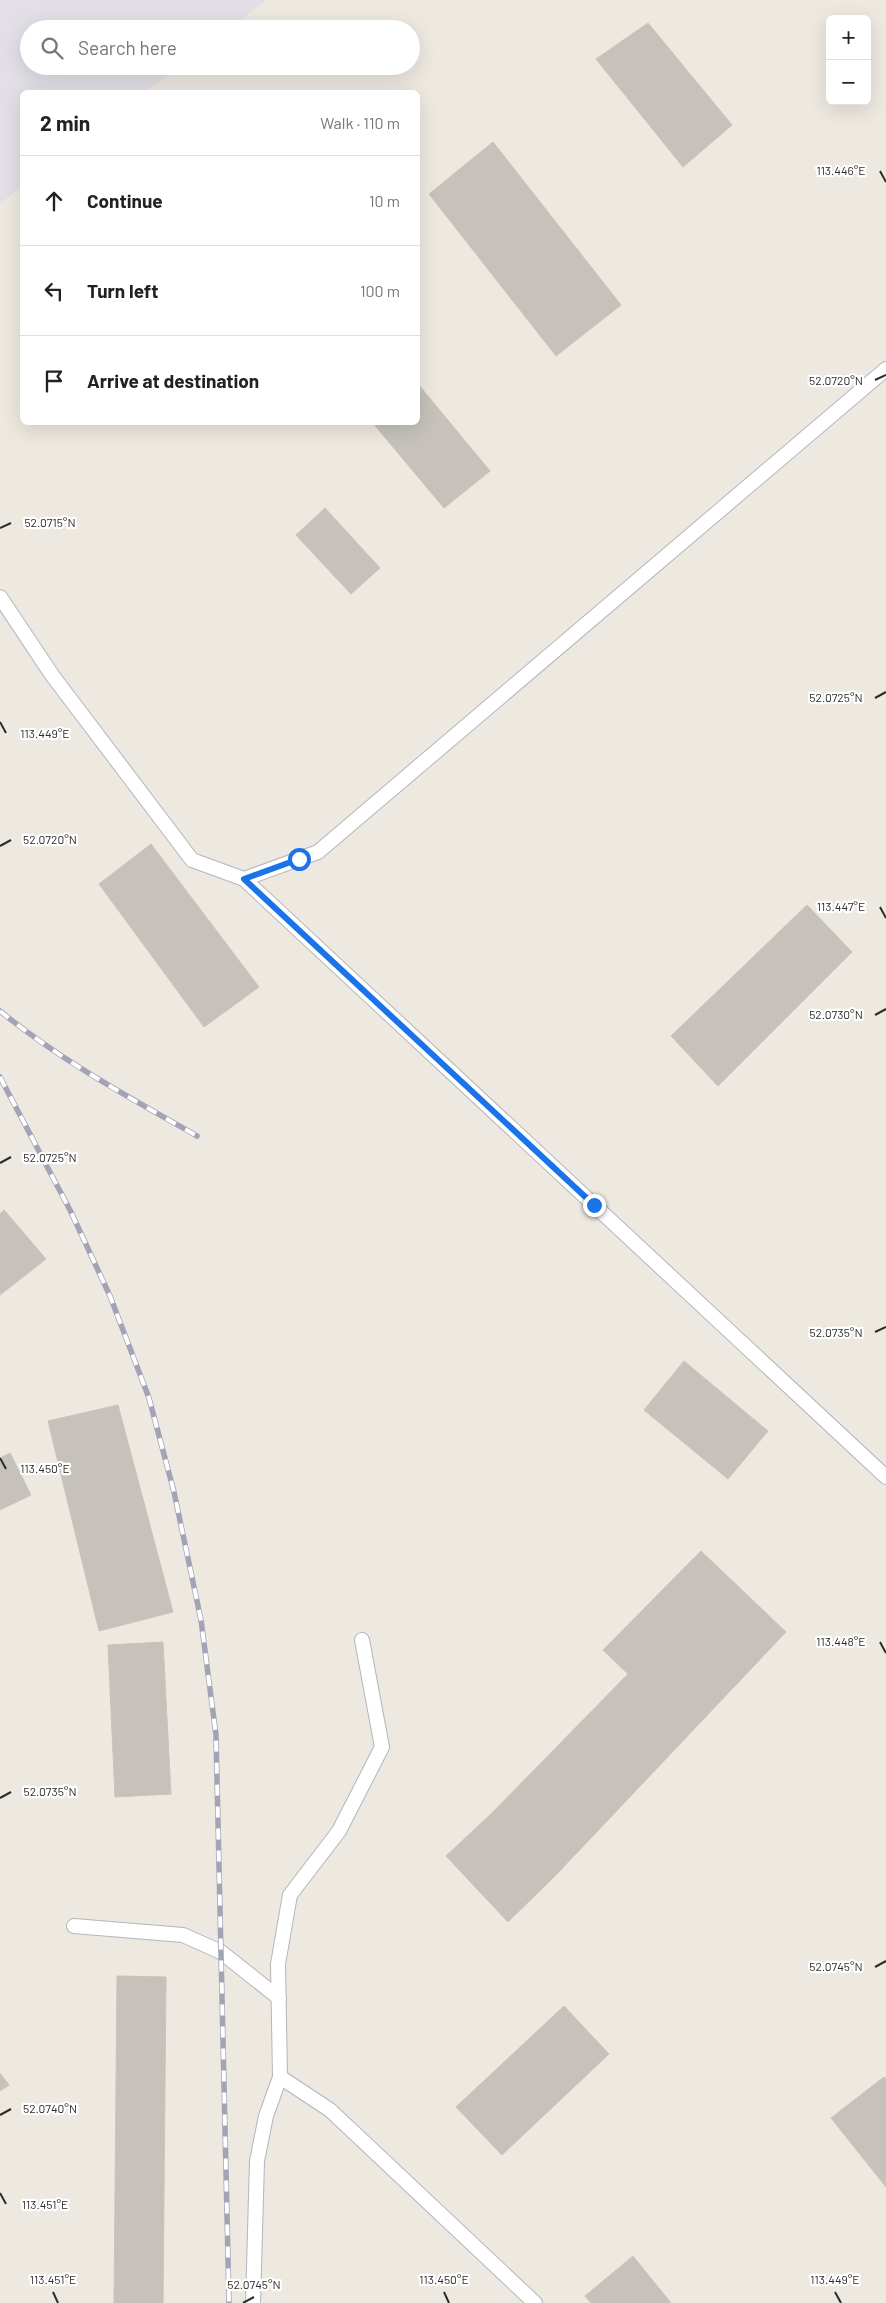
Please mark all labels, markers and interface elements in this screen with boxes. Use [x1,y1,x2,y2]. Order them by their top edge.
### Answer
map controls [826,15,871,105]
button: + [826,15,871,60]
search box [20,20,420,75]
icon: search [38,34,66,62]
text: Search here [78,36,177,59]
button: − [826,60,871,105]
text: 2 min [40,110,90,135]
text: Walk · 110 m [320,113,400,132]
text: 113.446°E [816,163,866,177]
icon: ahead [40,187,68,215]
text: Continue [87,189,163,212]
text: 10 m [369,191,400,210]
icon: left [40,277,68,305]
text: Turn left [87,279,158,302]
text: 100 m [360,281,400,300]
icon: arrive [40,367,68,395]
text: Arrive at destination [87,369,259,392]
text: 52.0720°N [809,373,863,387]
text: 52.0715°N [24,515,76,529]
text: 52.0725°N [809,690,863,704]
text: 113.449°E [20,726,70,740]
text: 52.0720°N [23,832,77,846]
route start [288,848,311,871]
text: 113.447°E [817,899,865,913]
text: 52.0730°N [809,1007,863,1021]
text: 52.0725°N [23,1150,77,1164]
route end [583,1194,606,1217]
text: 52.0735°N [809,1325,863,1339]
text: 113.450°E [20,1461,70,1475]
text: 113.448°E [816,1634,866,1648]
text: 52.0735°N [23,1784,77,1798]
text: 52.0745°N [809,1959,863,1973]
text: 52.0740°N [23,2101,77,2115]
text: 113.451°E [22,2197,68,2211]
text: 113.451°E [30,2272,76,2286]
text: 113.450°E [419,2272,469,2286]
text: 113.449°E [810,2272,860,2286]
text: 52.0745°N [227,2277,281,2291]

